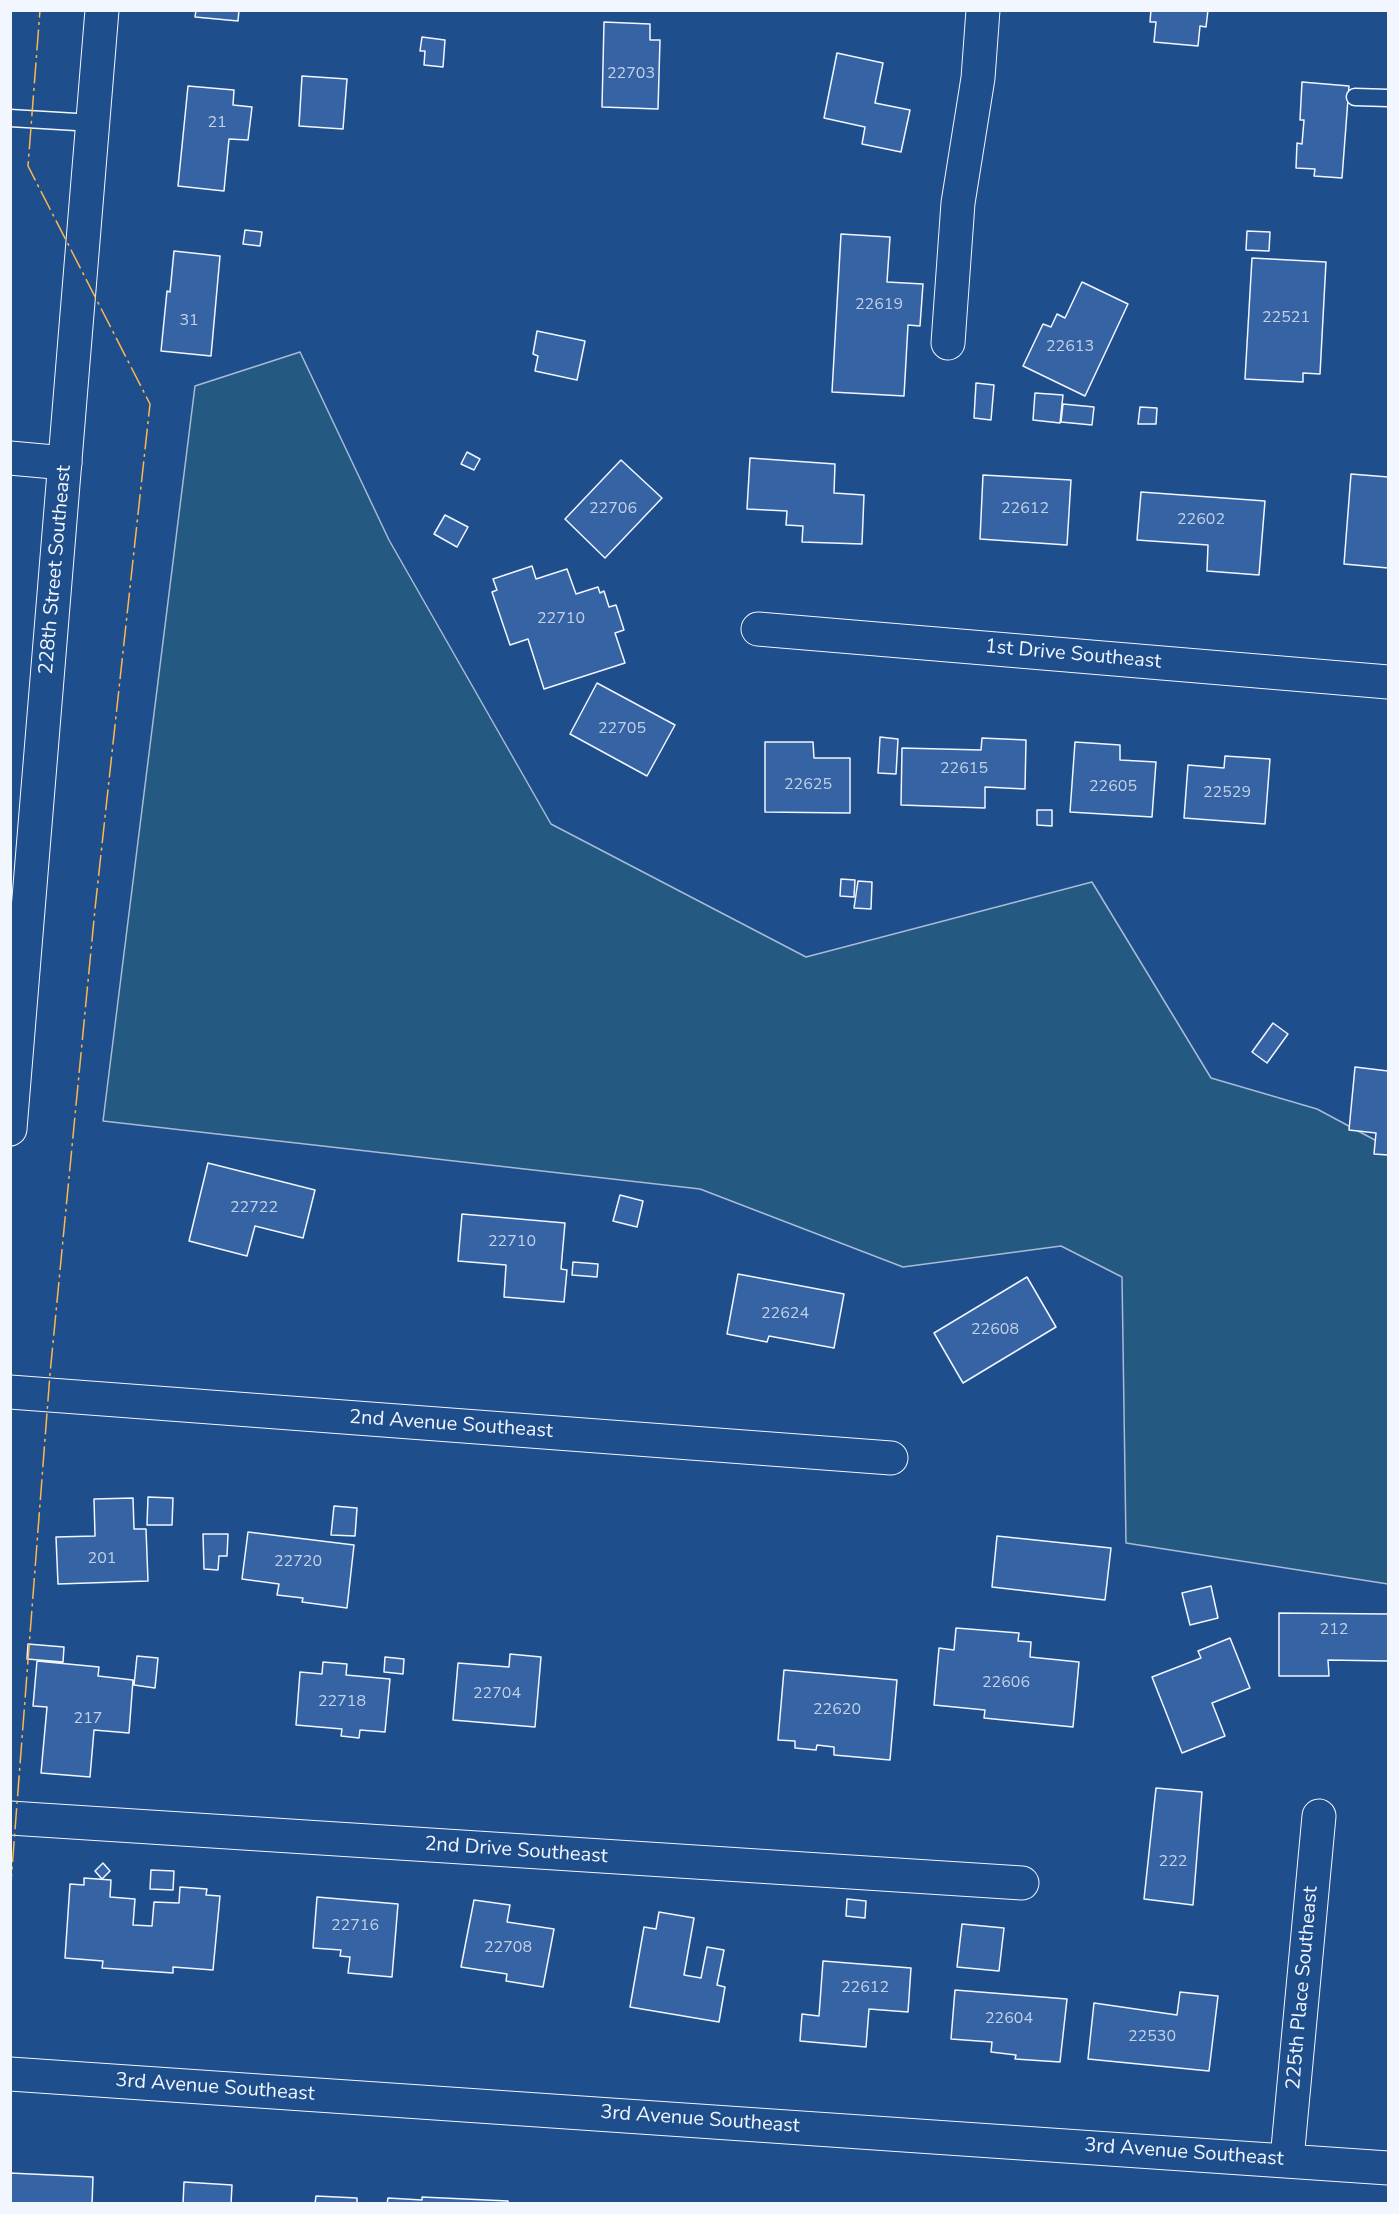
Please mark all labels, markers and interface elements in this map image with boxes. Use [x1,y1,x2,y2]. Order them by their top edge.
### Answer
house number: 22703 [607,64,655,84]
house number: 21 [207,113,227,133]
house number: 22619 [855,295,903,315]
house number: 22521 [1262,308,1310,328]
house number: 31 [179,311,199,331]
house number: 22613 [1046,337,1094,357]
street label: 228th Street Southeast [35,464,77,676]
house number: 22706 [589,499,637,519]
house number: 22612 [1001,499,1049,519]
house number: 22602 [1177,510,1225,530]
house number: 22710 [537,609,585,629]
street label: 1st Drive Southeast [984,635,1162,675]
house number: 22705 [598,719,646,739]
house number: 22615 [940,759,988,779]
house number: 22625 [784,775,832,795]
house number: 22605 [1089,777,1137,797]
house number: 22529 [1203,783,1251,803]
house number: 22722 [230,1198,278,1218]
house number: 22710 [488,1232,536,1252]
house number: 22624 [761,1304,809,1324]
house number: 22608 [971,1320,1019,1340]
street label: 2nd Avenue Southeast [348,1406,554,1444]
house number: 201 [88,1549,116,1569]
house number: 22720 [274,1552,322,1572]
house number: 212 [1320,1620,1348,1640]
house number: 22606 [982,1673,1030,1693]
house number: 22704 [473,1684,521,1704]
house number: 22718 [318,1692,366,1712]
house number: 22620 [813,1700,861,1720]
house number: 217 [74,1709,102,1729]
street label: 2nd Drive Southeast [424,1833,608,1869]
house number: 222 [1159,1852,1187,1872]
street label: 225th Place Southeast [1282,1885,1324,2091]
house number: 22716 [331,1916,379,1936]
house number: 22708 [484,1938,532,1958]
house number: 22612 [841,1978,889,1998]
house number: 22604 [985,2009,1033,2029]
house number: 22530 [1128,2027,1176,2047]
street label: 3rd Avenue Southeast [115,2069,315,2107]
street label: 3rd Avenue Southeast [600,2101,800,2139]
street label: 3rd Avenue Southeast [1084,2134,1284,2172]

